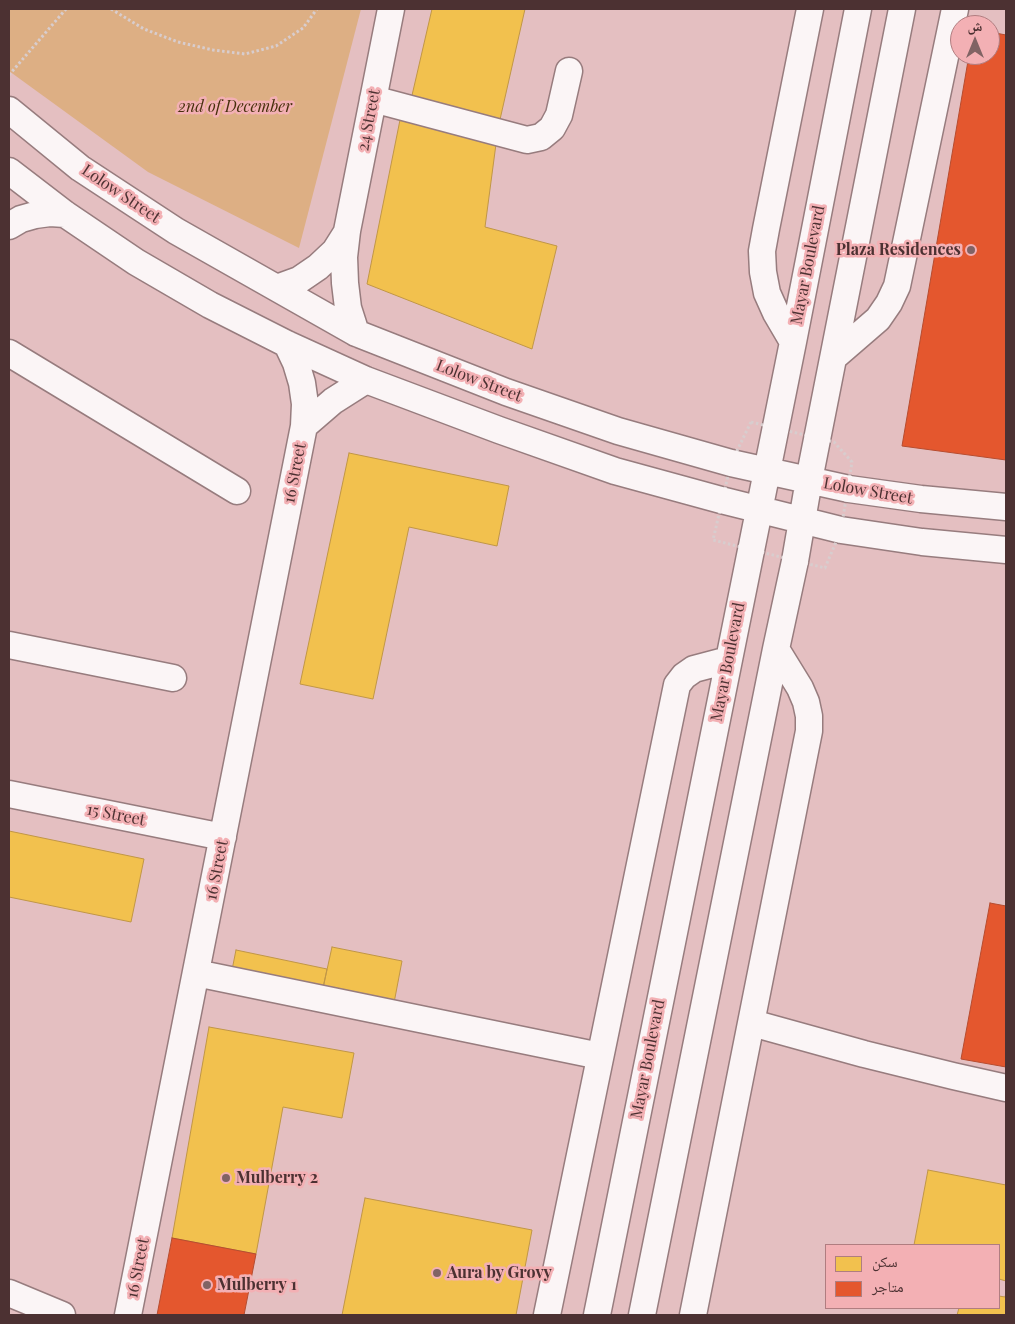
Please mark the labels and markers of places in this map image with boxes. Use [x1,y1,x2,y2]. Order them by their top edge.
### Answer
place label: Plaza Residences [836,240,961,260]
marker: Plaza Residences [965,244,977,256]
place label: Mulberry 2 [236,1168,318,1188]
marker: Mulberry 2 [220,1172,232,1184]
place label: Aura by Grovy [447,1263,552,1283]
marker: Aura by Grovy [431,1267,443,1279]
place label: Mulberry 1 [217,1275,297,1295]
marker: Mulberry 1 [201,1279,213,1291]

